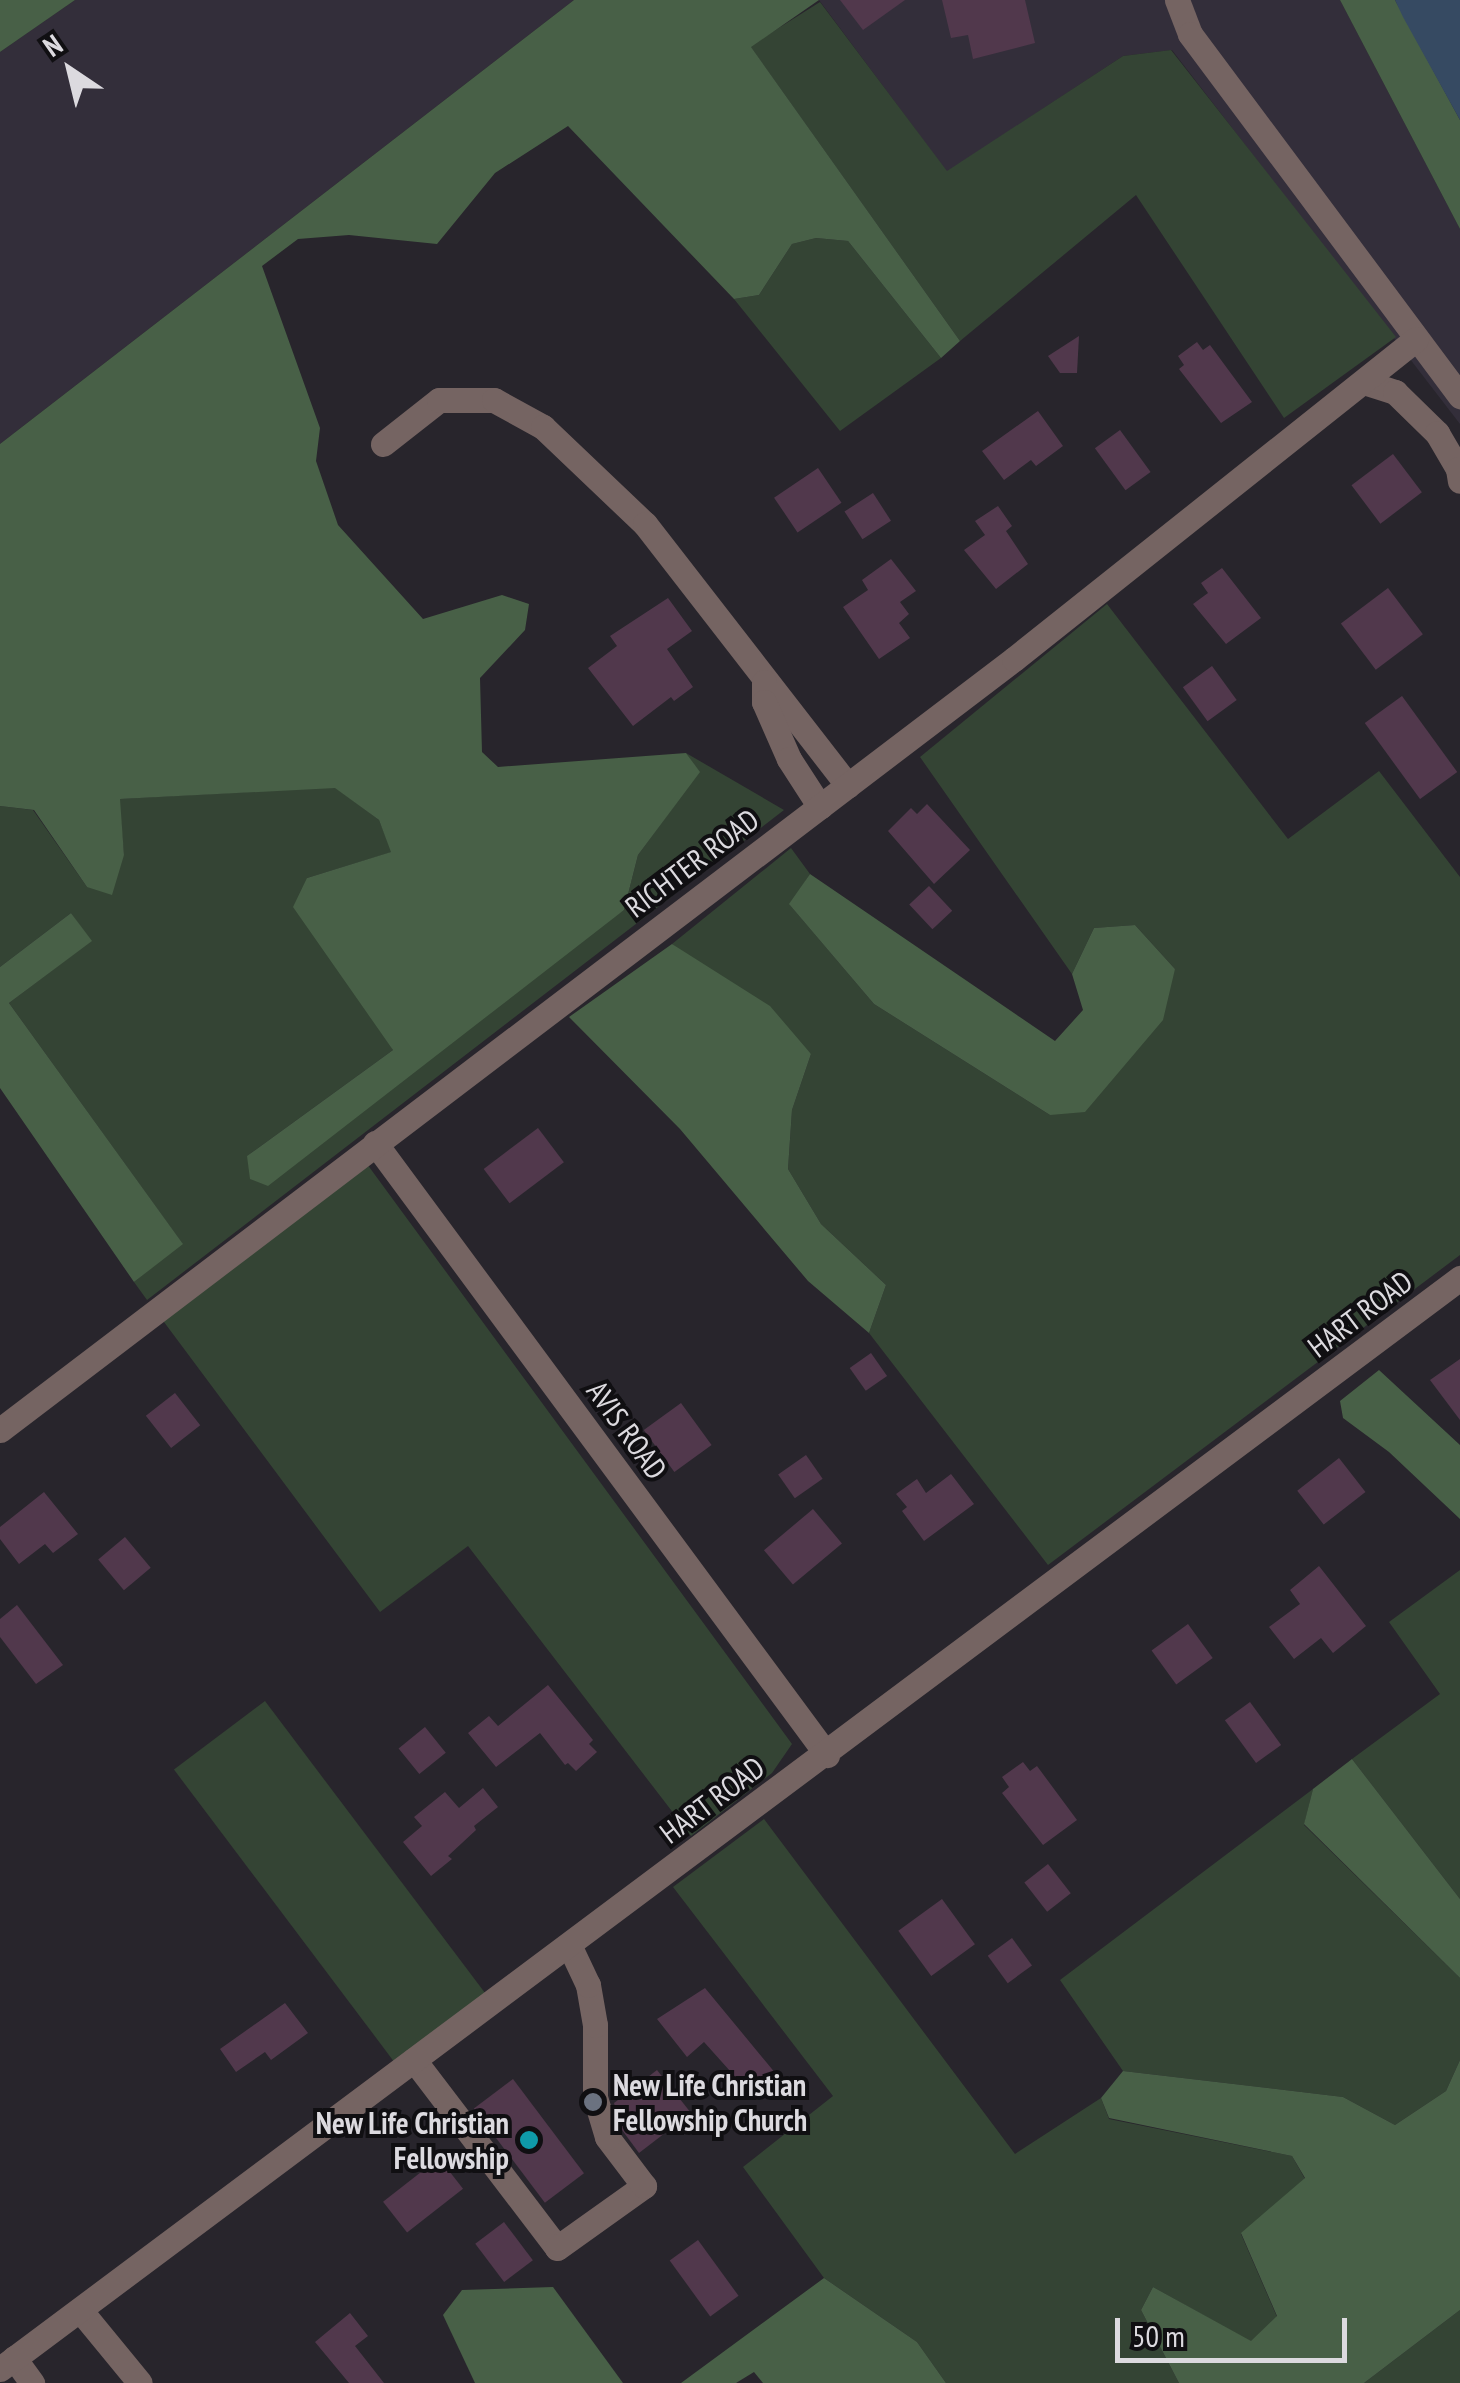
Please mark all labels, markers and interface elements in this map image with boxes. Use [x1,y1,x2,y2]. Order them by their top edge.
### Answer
north arrow [20,20,120,120]
text: N [36,26,69,65]
street label: RICHTER ROAD [618,801,766,925]
street label: HART ROAD [1300,1263,1420,1365]
street label: AVIS ROAD [579,1374,675,1486]
street label: HART ROAD [652,1749,772,1851]
place label: New Life Christian Fellowship Church [613,2067,808,2138]
marker: New Life Christian Fellowship Church [582,2091,604,2113]
place label: New Life Christian Fellowship [315,2105,509,2176]
marker: New Life Christian Fellowship [518,2129,540,2151]
scale bar [1120,2298,1352,2360]
text: 50 m [1132,2316,1185,2355]

